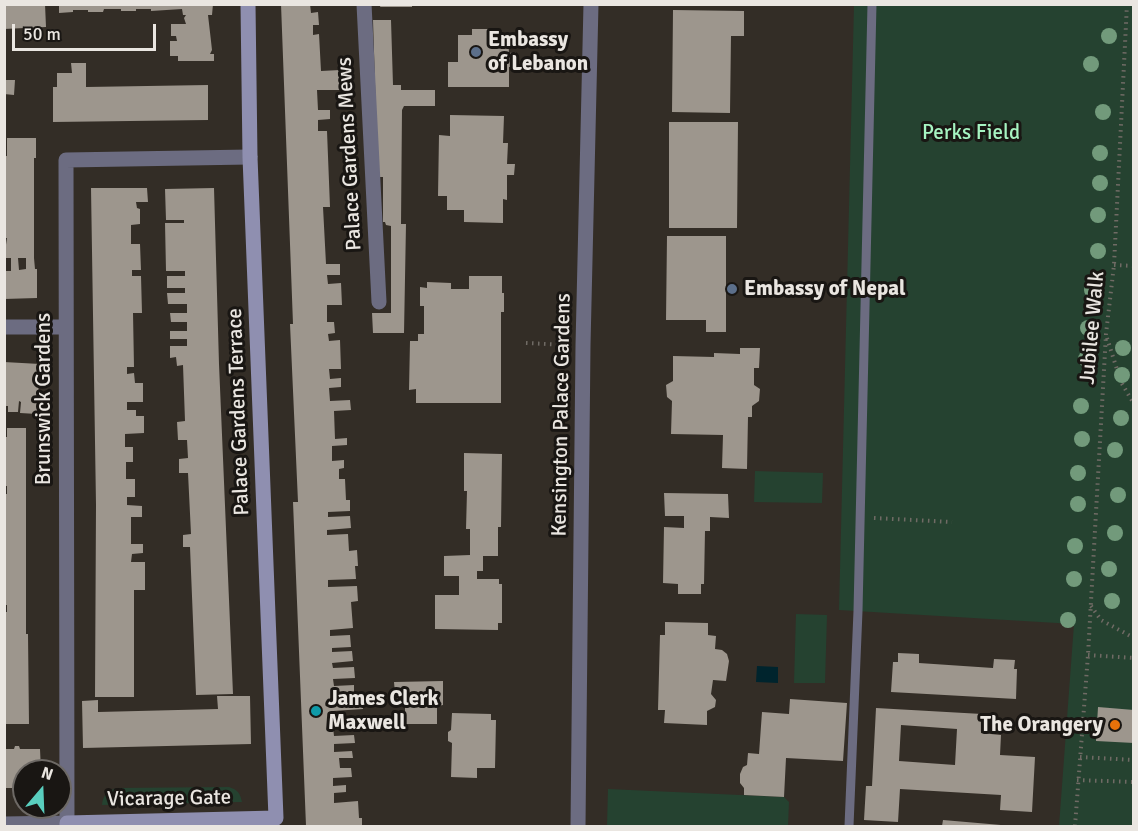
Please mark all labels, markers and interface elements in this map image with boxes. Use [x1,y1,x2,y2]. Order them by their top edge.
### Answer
scale bar [15,12,159,50]
text: 50 m [23,23,61,45]
place label: Embassy of Lebanon [488,27,588,77]
marker: Embassy of Lebanon [469,45,483,59]
street label: Palace Gardens Mews [332,57,368,251]
park label: Perks Field [922,120,1020,146]
street label: Jubilee Walk [1075,270,1111,386]
place label: Embassy of Nepal [744,276,906,302]
marker: Embassy of Nepal [725,282,739,296]
street label: Kensington Palace Gardens [547,293,577,537]
street label: Palace Gardens Terrace [223,308,255,516]
street label: Brunswick Gardens [31,313,57,485]
place label: James Clerk Maxwell [328,686,438,736]
marker: James Clerk Maxwell [309,704,323,718]
place label: The Orangery [980,712,1103,738]
marker: The Orangery [1108,718,1122,732]
north arrow [12,759,72,819]
text: N [39,763,56,785]
street label: Vicarage Gate [107,785,231,813]

